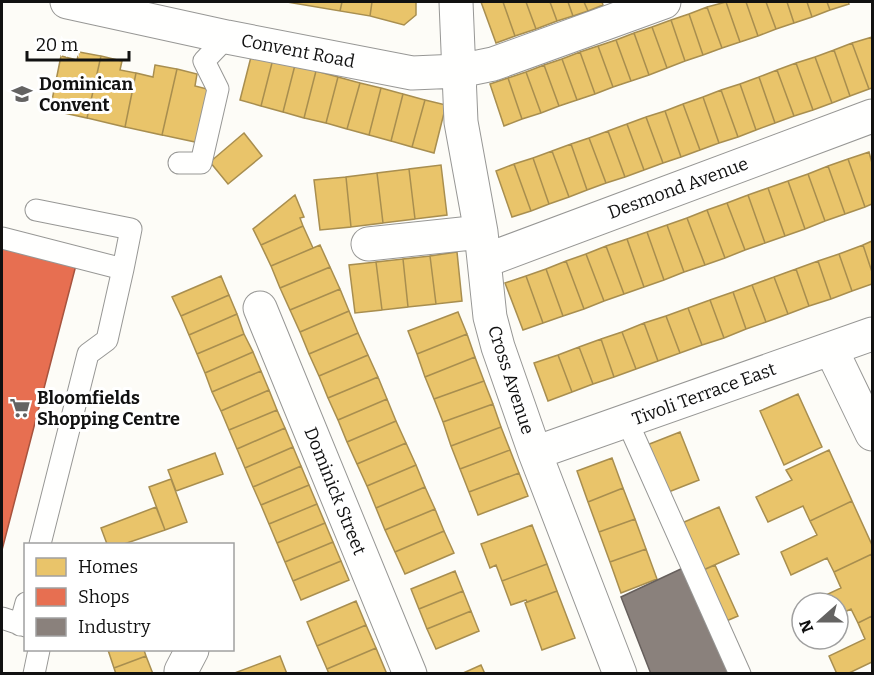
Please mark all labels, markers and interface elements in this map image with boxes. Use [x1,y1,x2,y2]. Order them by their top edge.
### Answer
scale bar [27,24,129,62]
street label: Convent Road [239,29,357,73]
text: 20 m [36,34,78,56]
place label: Dominican Convent [39,73,133,116]
school or university icon: Dominican Convent [10,82,34,106]
street label: Desmond Avenue [605,152,751,224]
street label: Cross Avenue [483,323,539,437]
street label: Tivoli Terrace East [629,358,779,430]
place label: Bloomfields Shopping Centre [37,387,180,430]
supermarket icon: Bloomfields Shopping Centre [8,396,32,420]
street label: Dominick Street [299,424,371,559]
legend [24,543,234,651]
text: Homes [78,556,138,578]
text: Shops [78,586,130,608]
north arrow [790,591,850,651]
text: Industry [78,616,151,638]
text: N [795,617,818,635]

